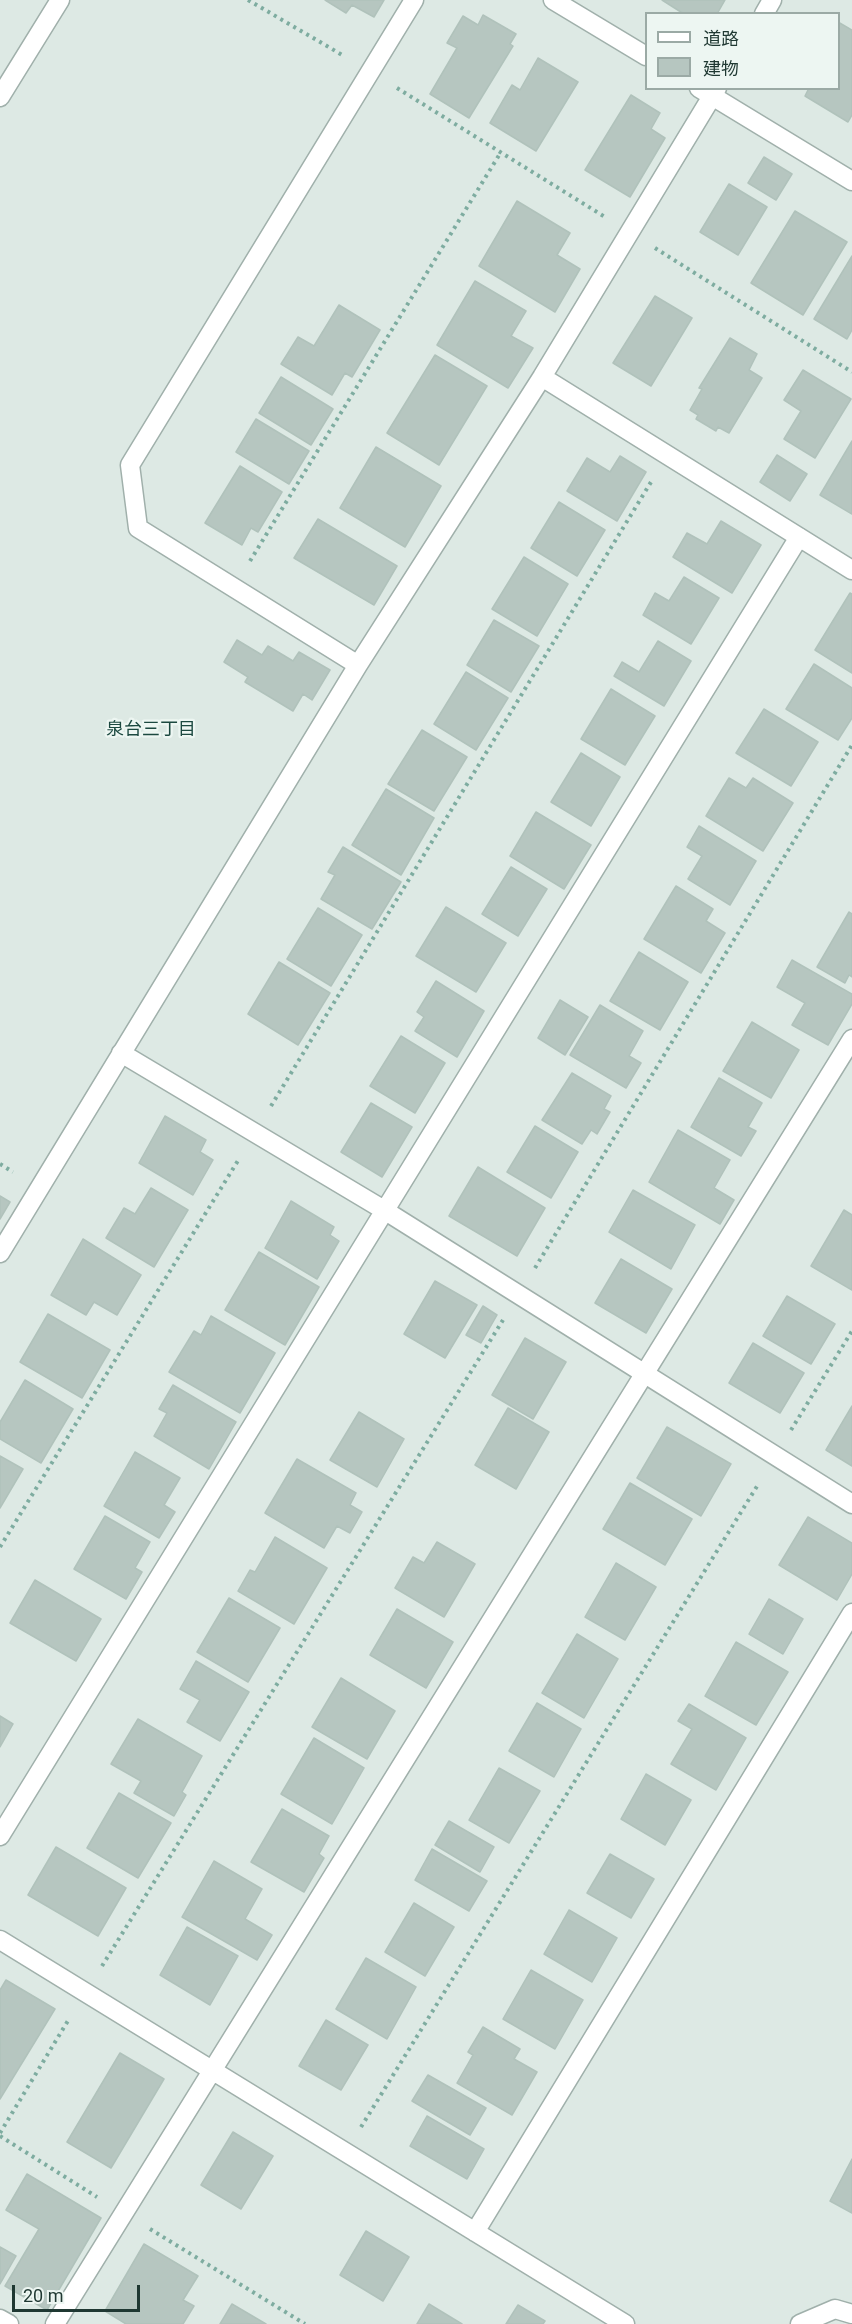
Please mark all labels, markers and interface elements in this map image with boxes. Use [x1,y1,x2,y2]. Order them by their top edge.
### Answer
legend [645,12,840,90]
text: 道路 [703,28,739,49]
text: 建物 [703,58,739,79]
district label: 泉台三丁目 [106,719,196,741]
scale bar [15,2273,142,2311]
text: 20 m [23,2285,63,2306]

